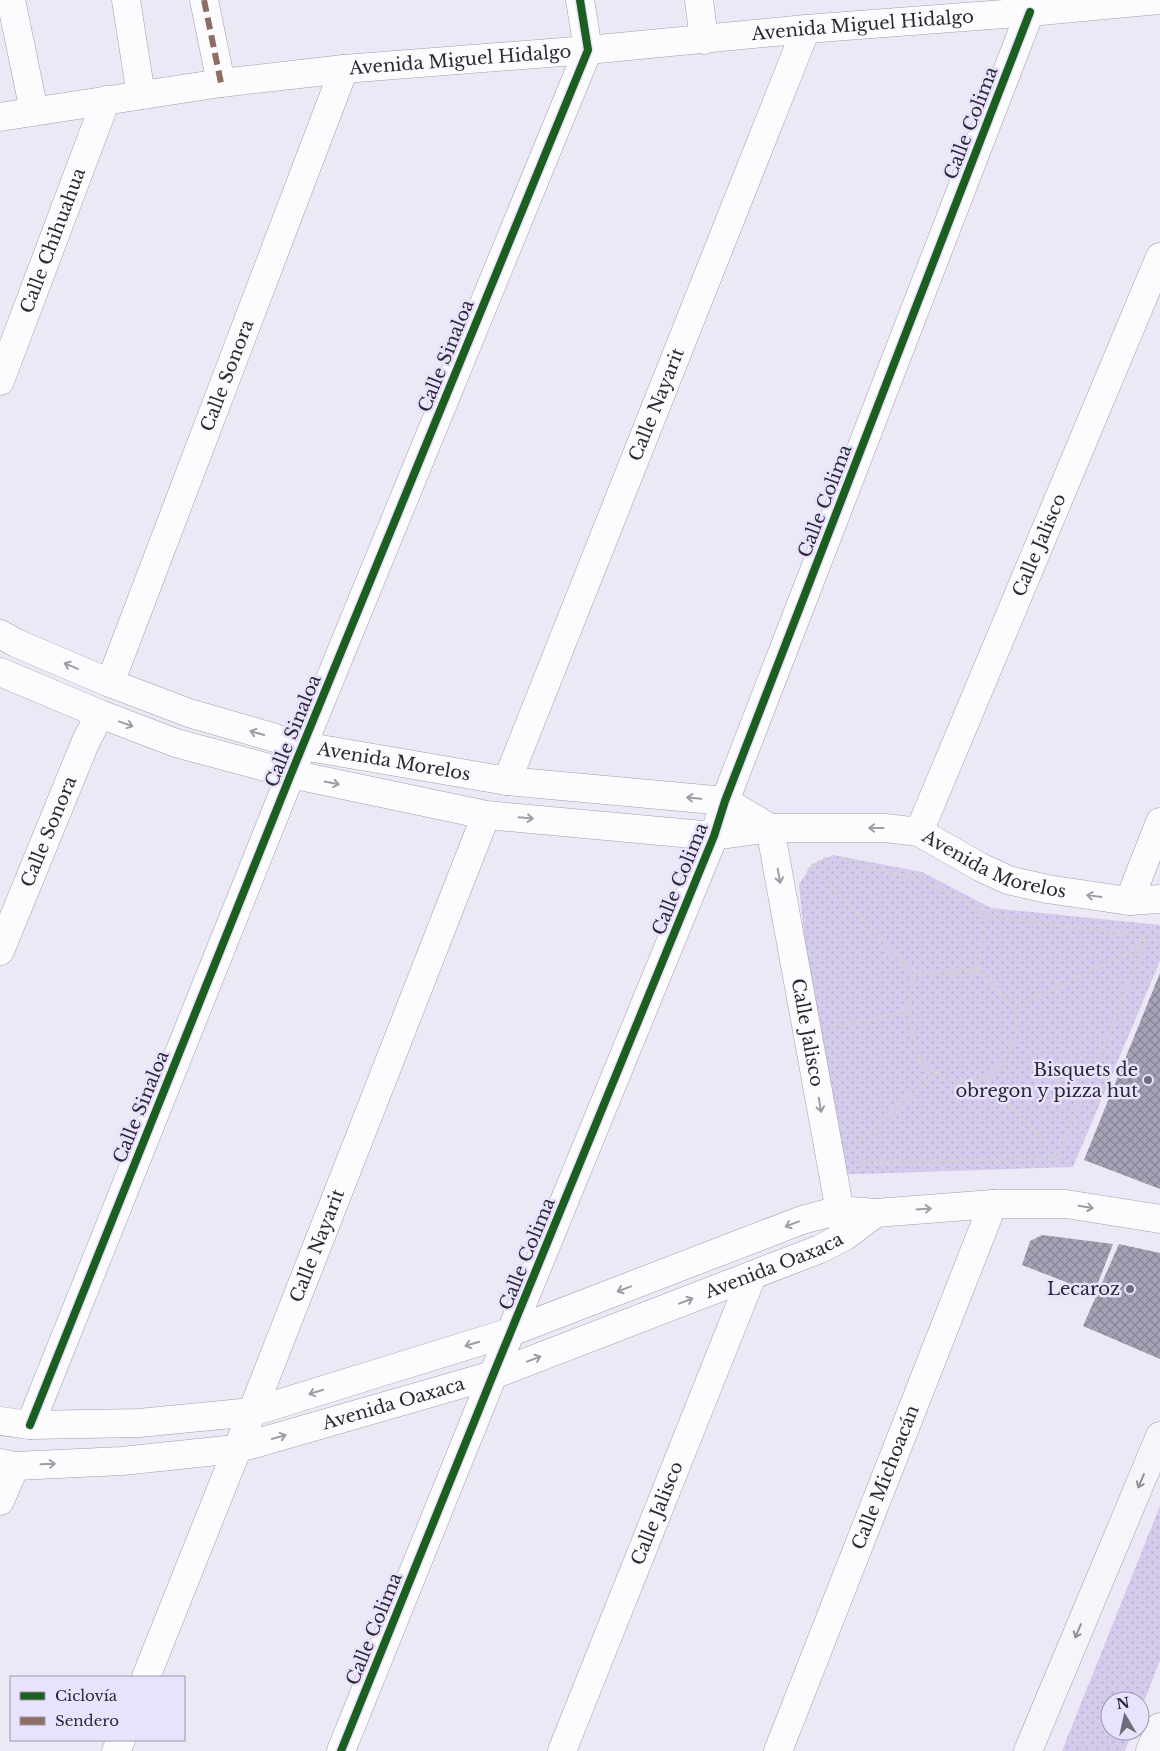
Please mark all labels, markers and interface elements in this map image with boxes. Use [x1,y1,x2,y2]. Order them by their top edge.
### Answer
street label: Avenida Miguel Hidalgo [750,5,975,45]
street label: Avenida Miguel Hidalgo [347,40,572,80]
street label: Calle Colima [939,63,1003,183]
street label: Calle Chihuahua [16,165,90,316]
street label: Calle Sinaloa [413,297,479,415]
street label: Calle Sonora [196,317,258,435]
street label: Calle Nayarit [624,345,689,464]
street label: Calle Colima [793,441,857,561]
street label: Calle Jalisco [1008,490,1071,600]
one-way arrow [64,661,79,671]
street label: Calle Sinaloa [260,672,326,790]
one-way arrow [118,720,133,729]
one-way arrow [250,727,266,737]
street label: Avenida Morelos [315,737,472,786]
street label: Calle Sonora [16,773,81,890]
one-way arrow [324,779,340,788]
one-way arrow [686,794,702,803]
one-way arrow [518,814,534,823]
street label: Calle Colima [647,820,713,938]
one-way arrow [868,823,884,833]
street label: Avenida Morelos [918,825,1068,903]
one-way arrow [774,868,784,884]
one-way arrow [1086,891,1102,901]
street label: Calle Jalisco [787,977,828,1089]
street label: Calle Sinaloa [108,1048,174,1166]
place label: Bisquets de obregon y pizza hut [956,1059,1138,1102]
marker: Bisquets de obregon y pizza hut [1142,1074,1154,1086]
one-way arrow [816,1097,825,1113]
street label: Calle Nayarit [285,1186,349,1305]
street label: Calle Colima [494,1195,560,1313]
one-way arrow [1078,1203,1094,1213]
one-way arrow [916,1204,932,1214]
one-way arrow [785,1220,800,1229]
street label: Avenida Oaxaca [701,1228,847,1304]
place label: Lecaroz [1047,1278,1120,1300]
marker: Lecaroz [1124,1283,1136,1295]
one-way arrow [617,1284,632,1294]
one-way arrow [678,1296,693,1305]
one-way arrow [464,1340,480,1350]
one-way arrow [526,1354,542,1363]
street label: Avenida Oaxaca [319,1373,467,1435]
one-way arrow [309,1388,325,1398]
street label: Calle Michoacán [847,1402,924,1553]
one-way arrow [270,1432,286,1442]
street label: Calle Jalisco [626,1458,688,1568]
one-way arrow [40,1460,56,1469]
one-way arrow [1136,1473,1146,1488]
street label: Calle Colima [341,1570,407,1688]
one-way arrow [1073,1623,1083,1638]
legend [10,1676,185,1741]
text: Ciclovía [55,1686,118,1705]
north arrow [1100,1691,1150,1741]
text: N [1115,1693,1131,1713]
text: Sendero [55,1711,119,1730]

